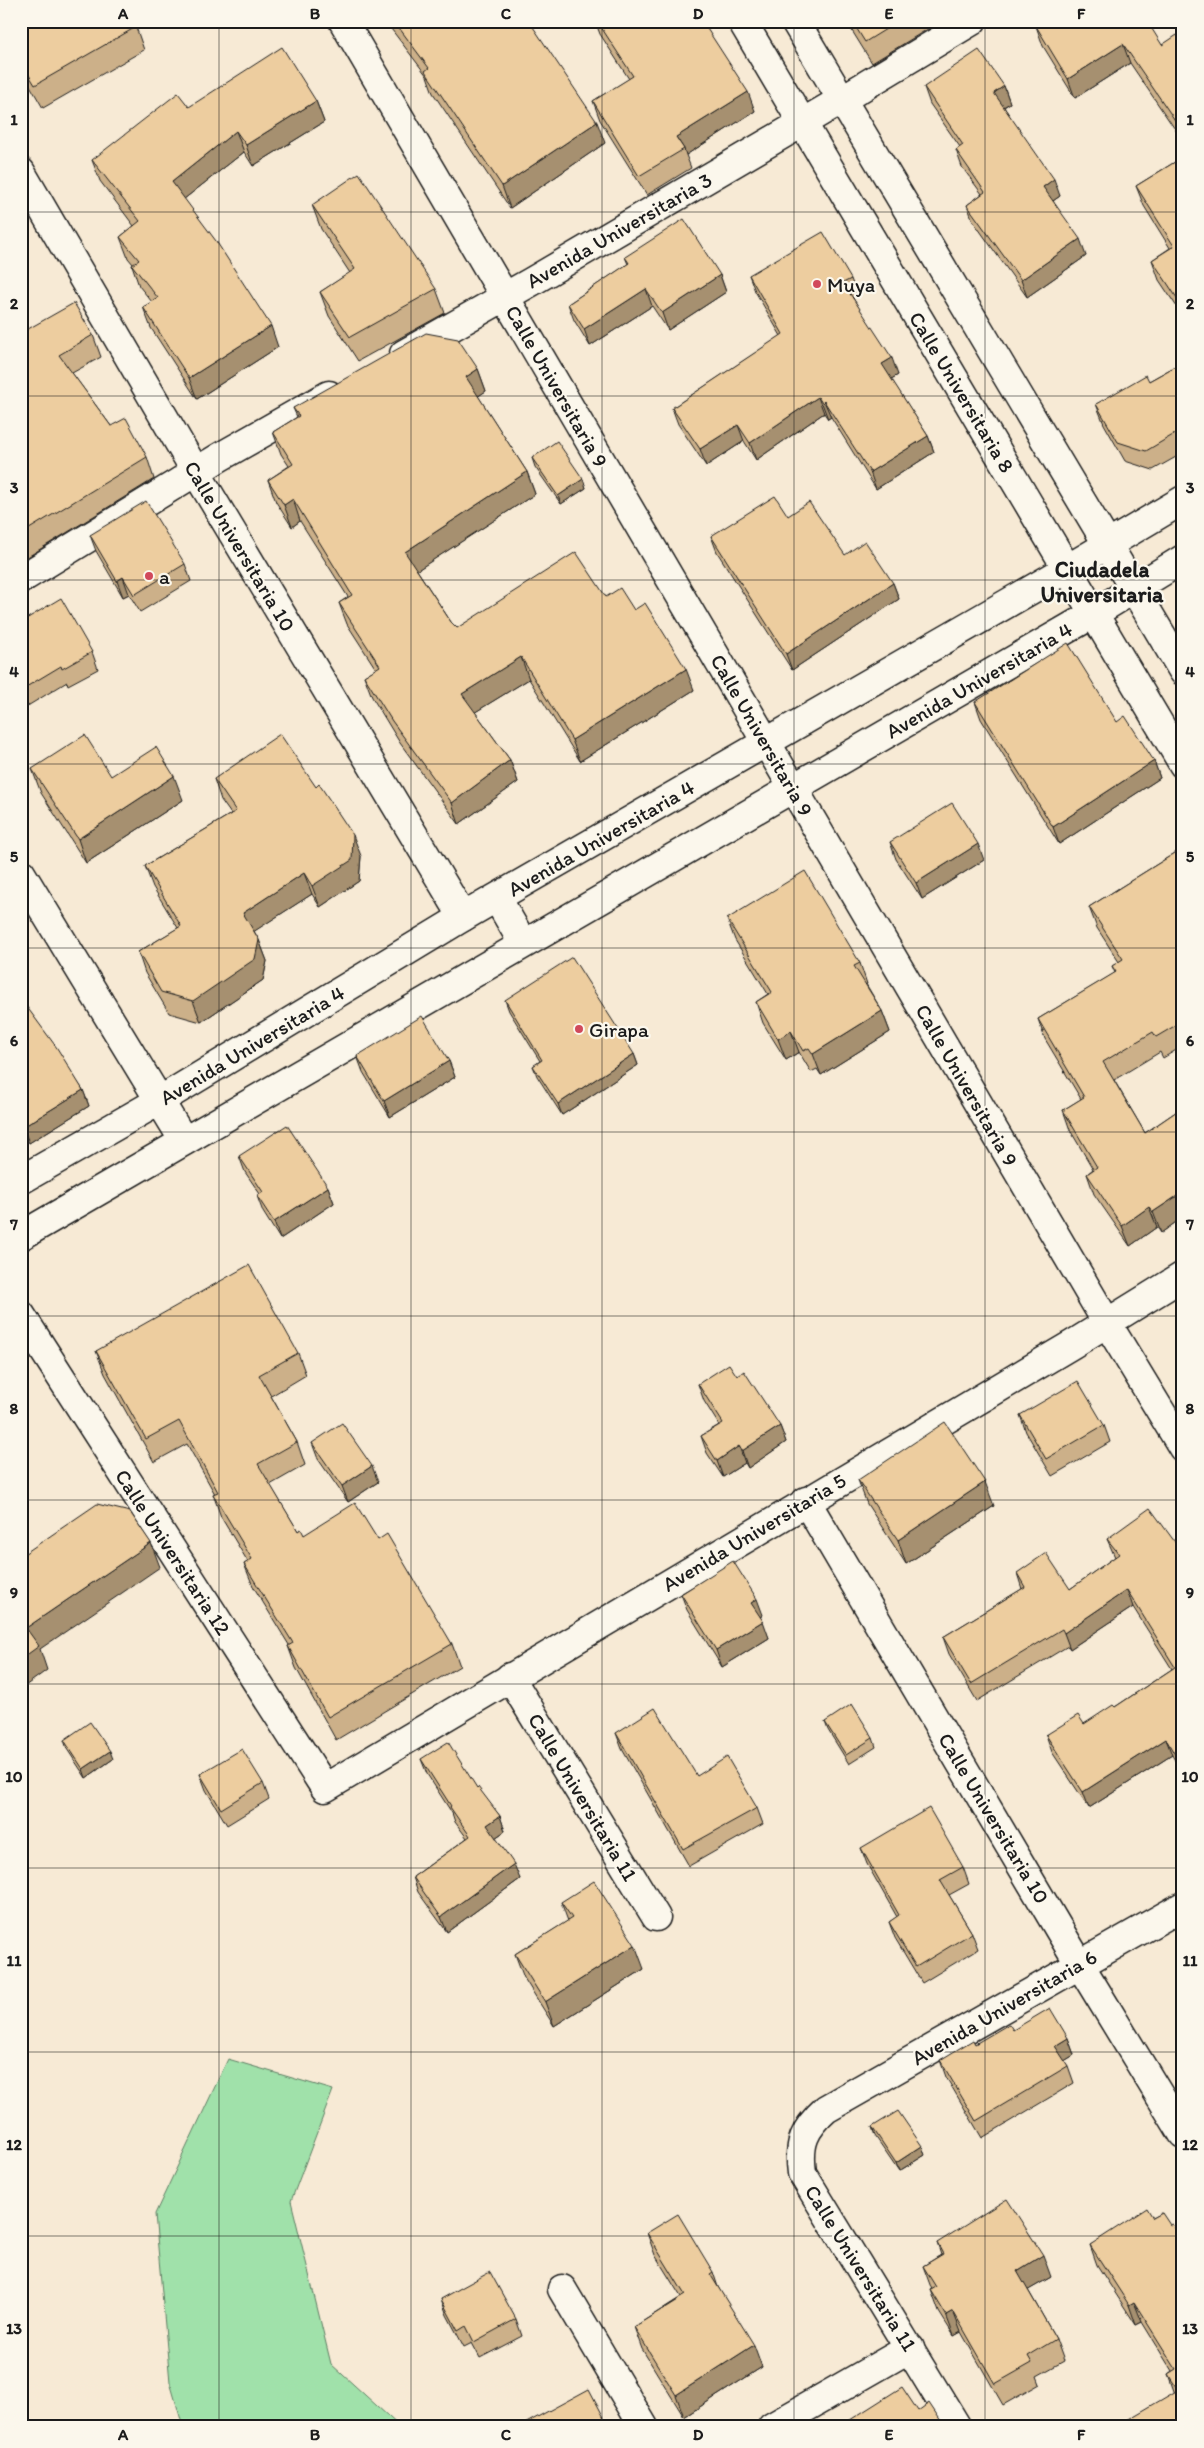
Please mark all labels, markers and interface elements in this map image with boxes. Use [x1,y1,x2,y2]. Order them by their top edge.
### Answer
text: A [117,4,129,23]
text: B [310,4,321,23]
text: C [501,4,512,23]
text: D [693,4,704,23]
text: E [885,4,894,23]
text: F [1077,4,1086,23]
text: 1 [10,110,18,129]
text: 1 [1186,110,1194,129]
street label: Avenida Universitaria 3 [522,167,716,293]
place label: Muya [827,272,875,297]
marker: Muya [811,278,823,290]
text: 2 [10,294,19,313]
text: 2 [1186,294,1195,313]
street label: Calle Universitaria 9 [500,301,614,471]
street label: Calle Universitaria 8 [904,307,1020,477]
street label: Calle Universitaria 10 [179,456,301,636]
text: 3 [10,478,19,497]
text: 3 [1186,478,1195,497]
district label: Ciudadela Universitaria [1041,556,1164,608]
place label: a [159,564,170,589]
marker: a [143,570,155,582]
street label: Avenida Universitaria 4 [881,616,1077,744]
street label: Calle Universitaria 9 [705,650,819,820]
text: 4 [9,662,19,681]
text: 4 [1185,662,1195,681]
street label: Avenida Universitaria 4 [503,774,699,902]
text: 5 [10,847,19,866]
text: 5 [1186,847,1195,866]
street label: Avenida Universitaria 4 [155,980,349,1110]
street label: Calle Universitaria 9 [910,1000,1024,1170]
place label: Girapa [589,1017,649,1042]
marker: Girapa [573,1023,585,1035]
text: 6 [10,1031,19,1050]
text: 6 [1186,1031,1195,1050]
text: 7 [9,1215,18,1234]
text: 7 [1185,1215,1194,1234]
text: 8 [10,1399,19,1418]
text: 8 [1186,1399,1195,1418]
street label: Calle Universitaria 12 [110,1464,236,1640]
street label: Avenida Universitaria 5 [658,1467,850,1597]
text: 9 [10,1583,18,1602]
text: 9 [1186,1583,1194,1602]
street label: Calle Universitaria 11 [523,1709,643,1886]
street label: Calle Universitaria 10 [933,1728,1055,1908]
text: 10 [5,1767,23,1786]
text: 10 [1181,1767,1199,1786]
street label: Avenida Universitaria 6 [907,1944,1101,2070]
text: 11 [7,1951,22,1970]
text: 11 [1183,1951,1198,1970]
text: 12 [6,2135,23,2154]
text: 12 [1182,2135,1199,2154]
street label: Calle Universitaria 11 [800,2180,922,2356]
text: 13 [6,2319,22,2338]
text: 13 [1182,2319,1198,2338]
text: A [117,2425,129,2444]
text: B [310,2425,321,2444]
text: C [501,2425,512,2444]
text: D [693,2425,704,2444]
text: E [885,2425,894,2444]
text: F [1077,2425,1086,2444]

